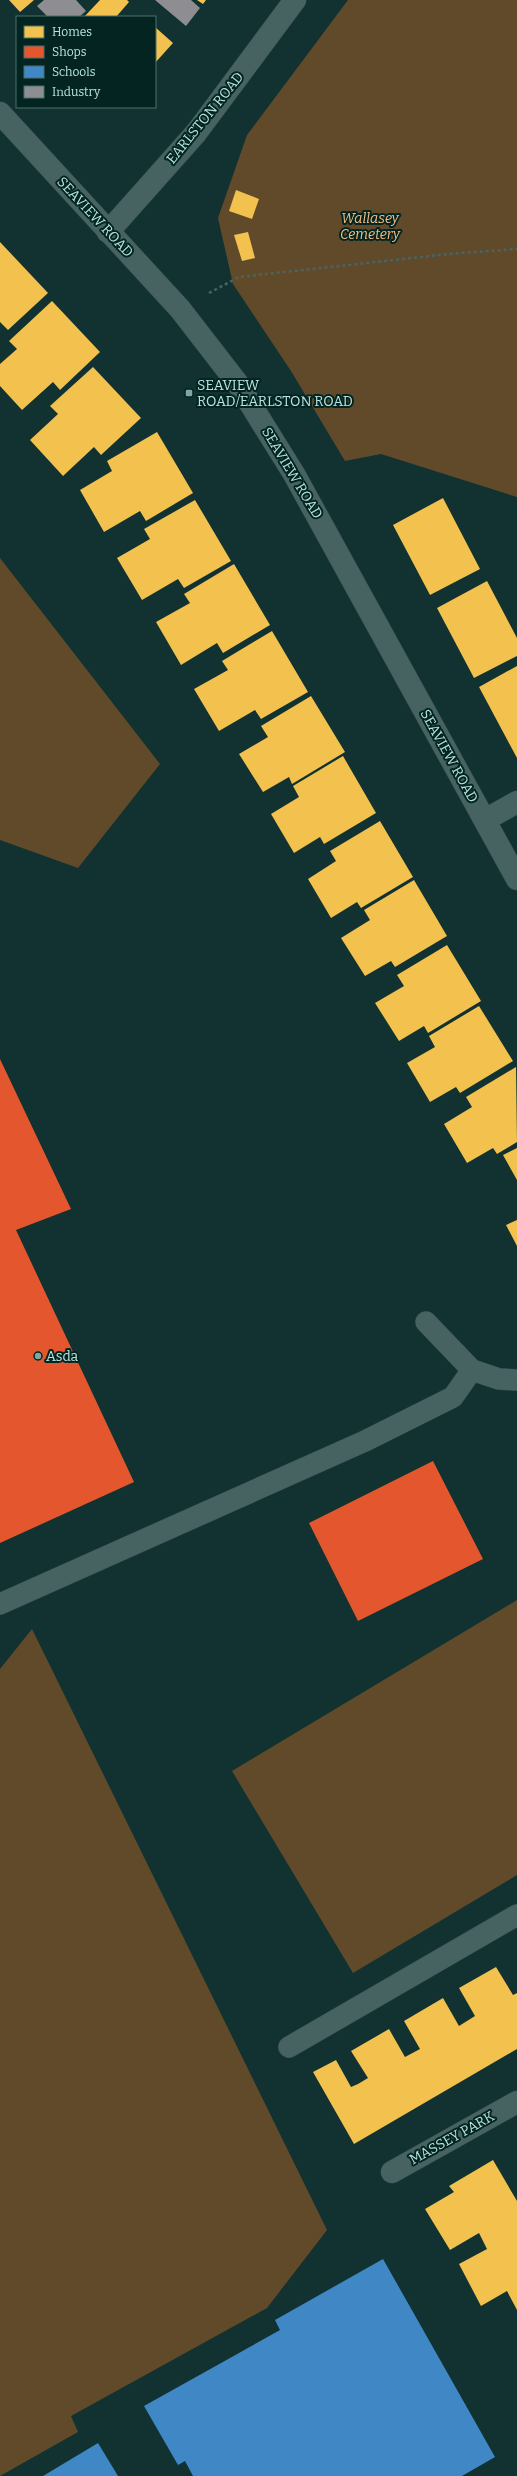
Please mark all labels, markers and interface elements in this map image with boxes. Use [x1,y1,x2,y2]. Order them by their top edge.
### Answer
legend [16,16,156,108]
text: Homes [52,25,92,39]
text: Shops [52,45,87,59]
text: Schools [52,65,96,79]
street label: EARLSTON ROAD [163,69,247,167]
text: Industry [52,85,101,99]
street label: SEAVIEW ROAD [53,173,137,261]
park label: Wallasey Cemetery [340,210,401,243]
place label: SEAVIEW ROAD/EARLSTON ROAD [197,377,353,410]
marker: SEAVIEW ROAD/EARLSTON ROAD [184,388,194,398]
street label: SEAVIEW ROAD [258,424,326,522]
street label: SEAVIEW ROAD [416,707,482,805]
place label: Asda [46,1348,78,1365]
marker: Asda [33,1351,43,1361]
street label: MASSEY PARK [407,2108,498,2168]

